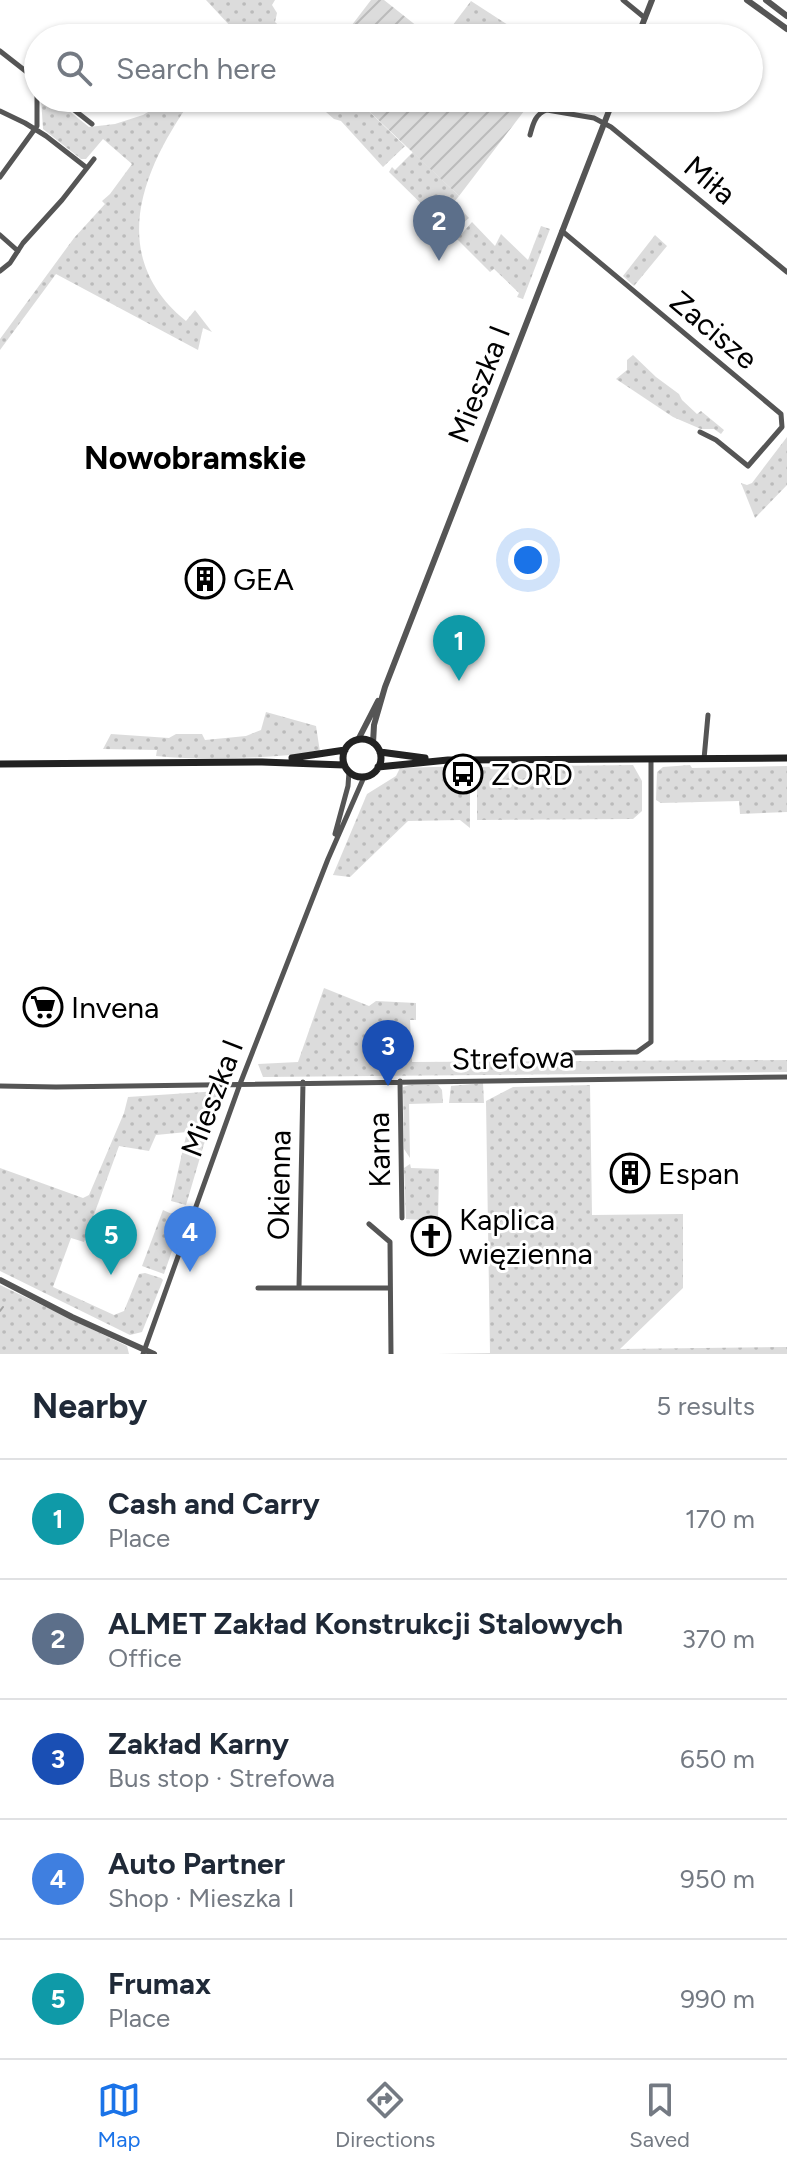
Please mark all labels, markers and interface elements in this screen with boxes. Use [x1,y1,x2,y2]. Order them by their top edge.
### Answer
search box [24,24,763,112]
icon: search [52,46,96,90]
text: Search here [116,50,276,87]
street label: Miła [677,148,743,212]
pin: 2 [413,195,465,261]
street label: Zacisze [663,283,765,377]
street label: Mieszka I [440,320,518,448]
district label: Nowobramskie [84,439,306,477]
your location [508,540,548,580]
building icon: GEA [184,558,226,600]
place label: GEA [233,561,295,598]
pin: 1 [433,615,485,681]
bus stop icon: ZORD [442,753,484,795]
place label: ZORD [491,756,573,793]
supermarket icon: Invena [22,986,64,1028]
place label: Invena [71,989,159,1026]
pin: 3 [362,1020,414,1086]
street label: Mieszka I [173,1034,251,1162]
street label: Strefowa [451,1038,575,1078]
street label: Karna [360,1112,398,1188]
street label: Okienna [260,1130,298,1240]
building icon: Espan [609,1152,651,1194]
place label: Espan [658,1155,740,1192]
place label: Kaplica więzienna [459,1201,593,1272]
pin: 4 [164,1206,216,1272]
pin: 5 [85,1209,137,1275]
church icon: Kaplica więzienna [410,1215,452,1257]
text: Nearby [32,1386,147,1427]
text: 5 results [656,1390,755,1422]
text: Cash and Carry [108,1485,320,1522]
text: 1 [53,1503,63,1535]
text: 170 m [685,1503,755,1535]
text: Place [108,1522,170,1554]
text: ALMET Zakład Konstrukcji Stalowych [108,1605,623,1642]
text: 2 [50,1623,66,1655]
text: 370 m [682,1623,755,1655]
text: Office [108,1642,182,1674]
text: Zakład Karny [108,1725,289,1762]
text: 3 [51,1743,65,1775]
text: 650 m [680,1743,755,1775]
text: Bus stop · Strefowa [108,1762,335,1794]
text: Auto Partner [108,1845,285,1882]
text: 4 [50,1863,66,1895]
text: 950 m [680,1863,755,1895]
text: Shop · Mieszka I [108,1882,295,1914]
text: Frumax [108,1965,211,2002]
text: 5 [50,1983,66,2015]
text: 990 m [680,1983,755,2015]
text: Place [108,2002,170,2034]
tab: Map [97,2078,141,2153]
tab: Directions [335,2078,435,2153]
tab: Saved [629,2078,690,2153]

